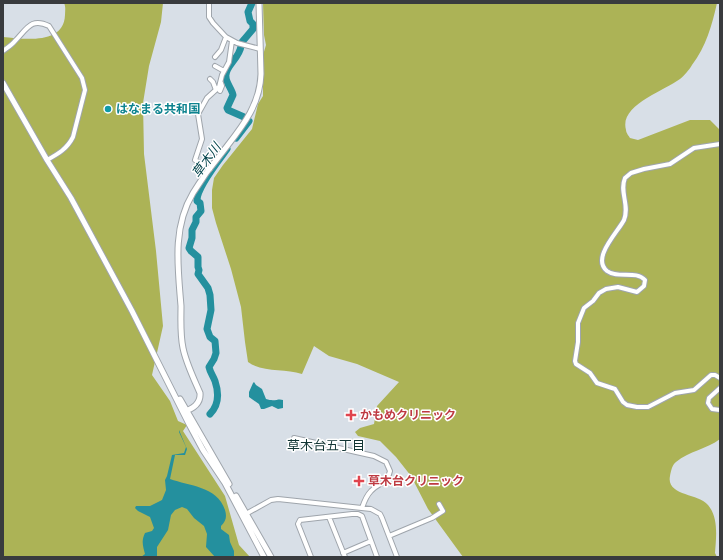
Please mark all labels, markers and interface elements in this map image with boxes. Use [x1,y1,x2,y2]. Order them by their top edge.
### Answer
place label: はなまる共和国 [116,102,200,116]
marker: はなまる共和国 [103,104,113,114]
water label: 草木川 [189,138,225,180]
place label: かもめクリニック [360,408,456,422]
marker: かもめクリニック [345,409,357,421]
district label: 草木台五丁目 [287,438,365,453]
place label: 草木台クリニック [368,474,464,488]
marker: 草木台クリニック [353,475,365,487]

